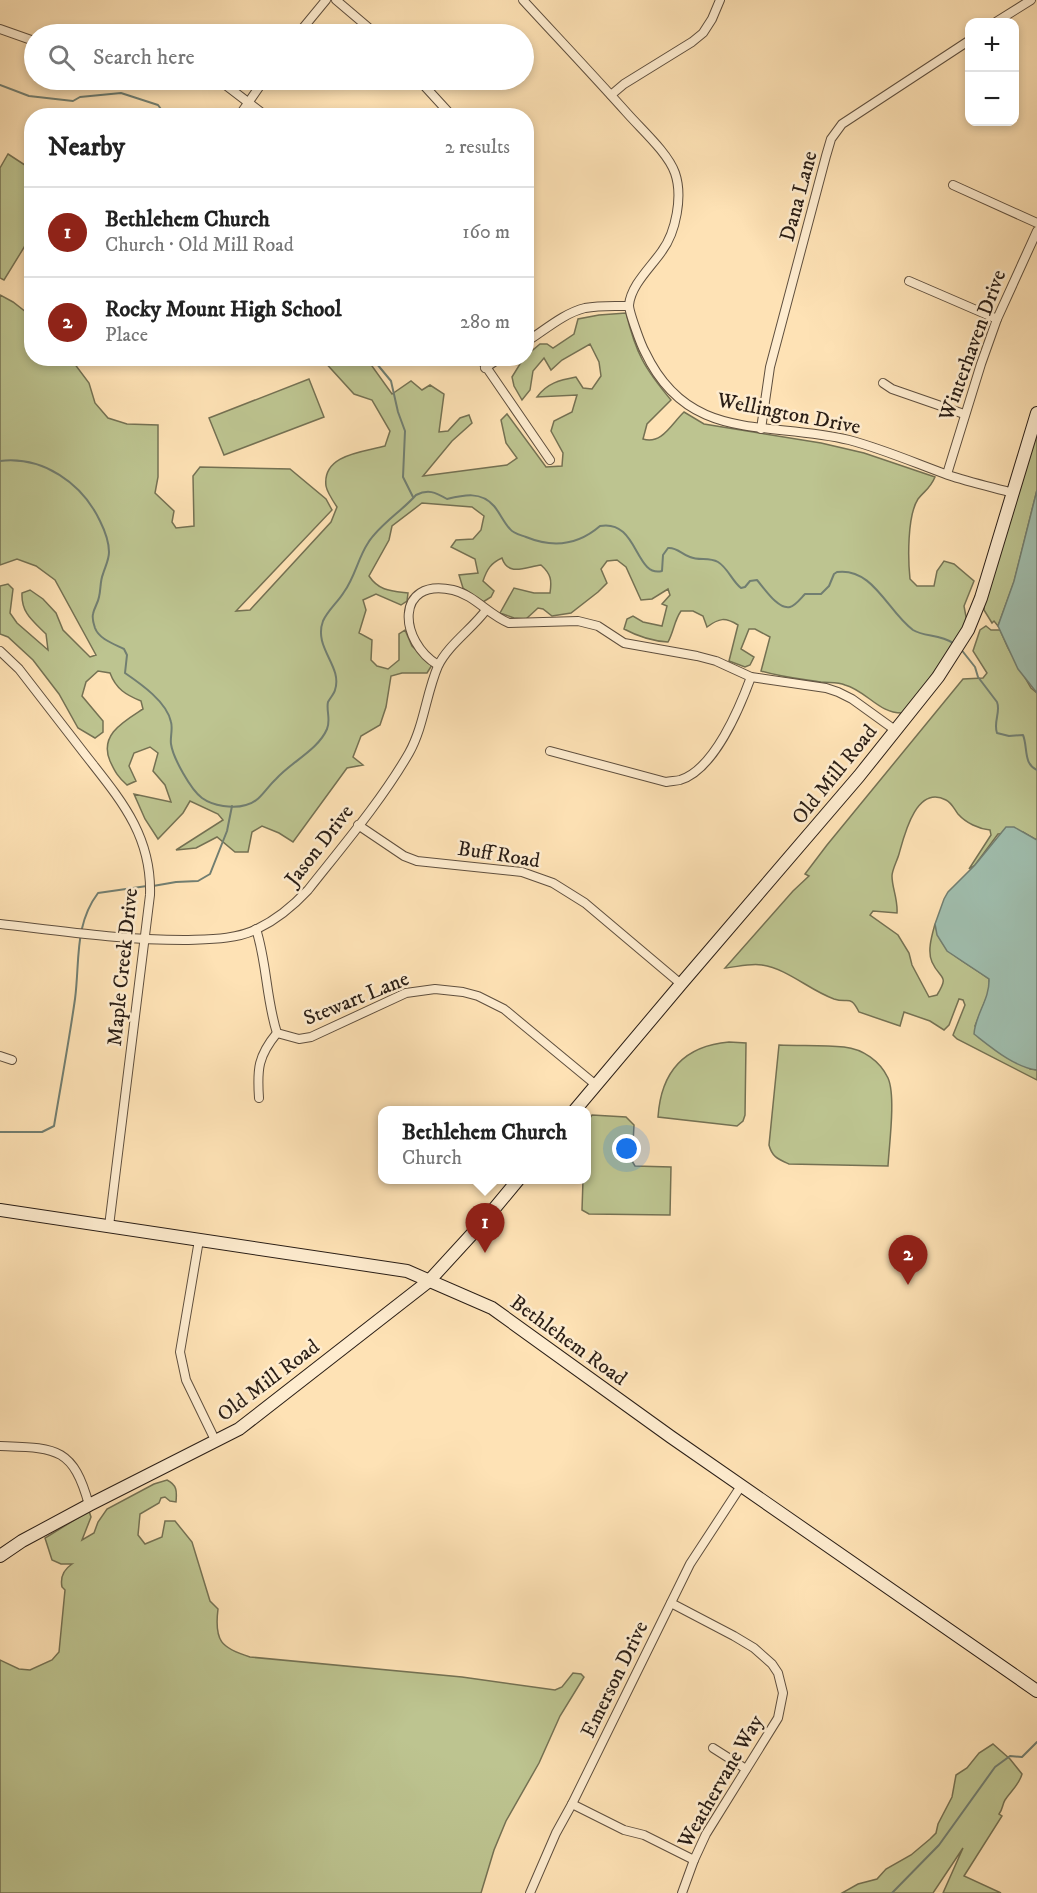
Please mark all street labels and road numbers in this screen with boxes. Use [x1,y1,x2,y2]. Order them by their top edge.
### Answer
street label: Dana Lane [774,148,824,244]
street label: Winterhaven Drive [933,266,1012,425]
street label: Wellington Drive [714,387,863,441]
street label: Old Mill Road [787,719,883,830]
street label: Jason Drive [279,799,360,893]
street label: Buff Road [456,836,542,874]
street label: Maple Creek Drive [102,887,144,1047]
street label: Stewart Lane [300,966,413,1032]
street label: Bethlehem Road [505,1290,632,1392]
street label: Old Mill Road [212,1334,325,1428]
street label: Emerson Drive [575,1617,654,1742]
street label: Weathervane Way [672,1709,770,1854]

